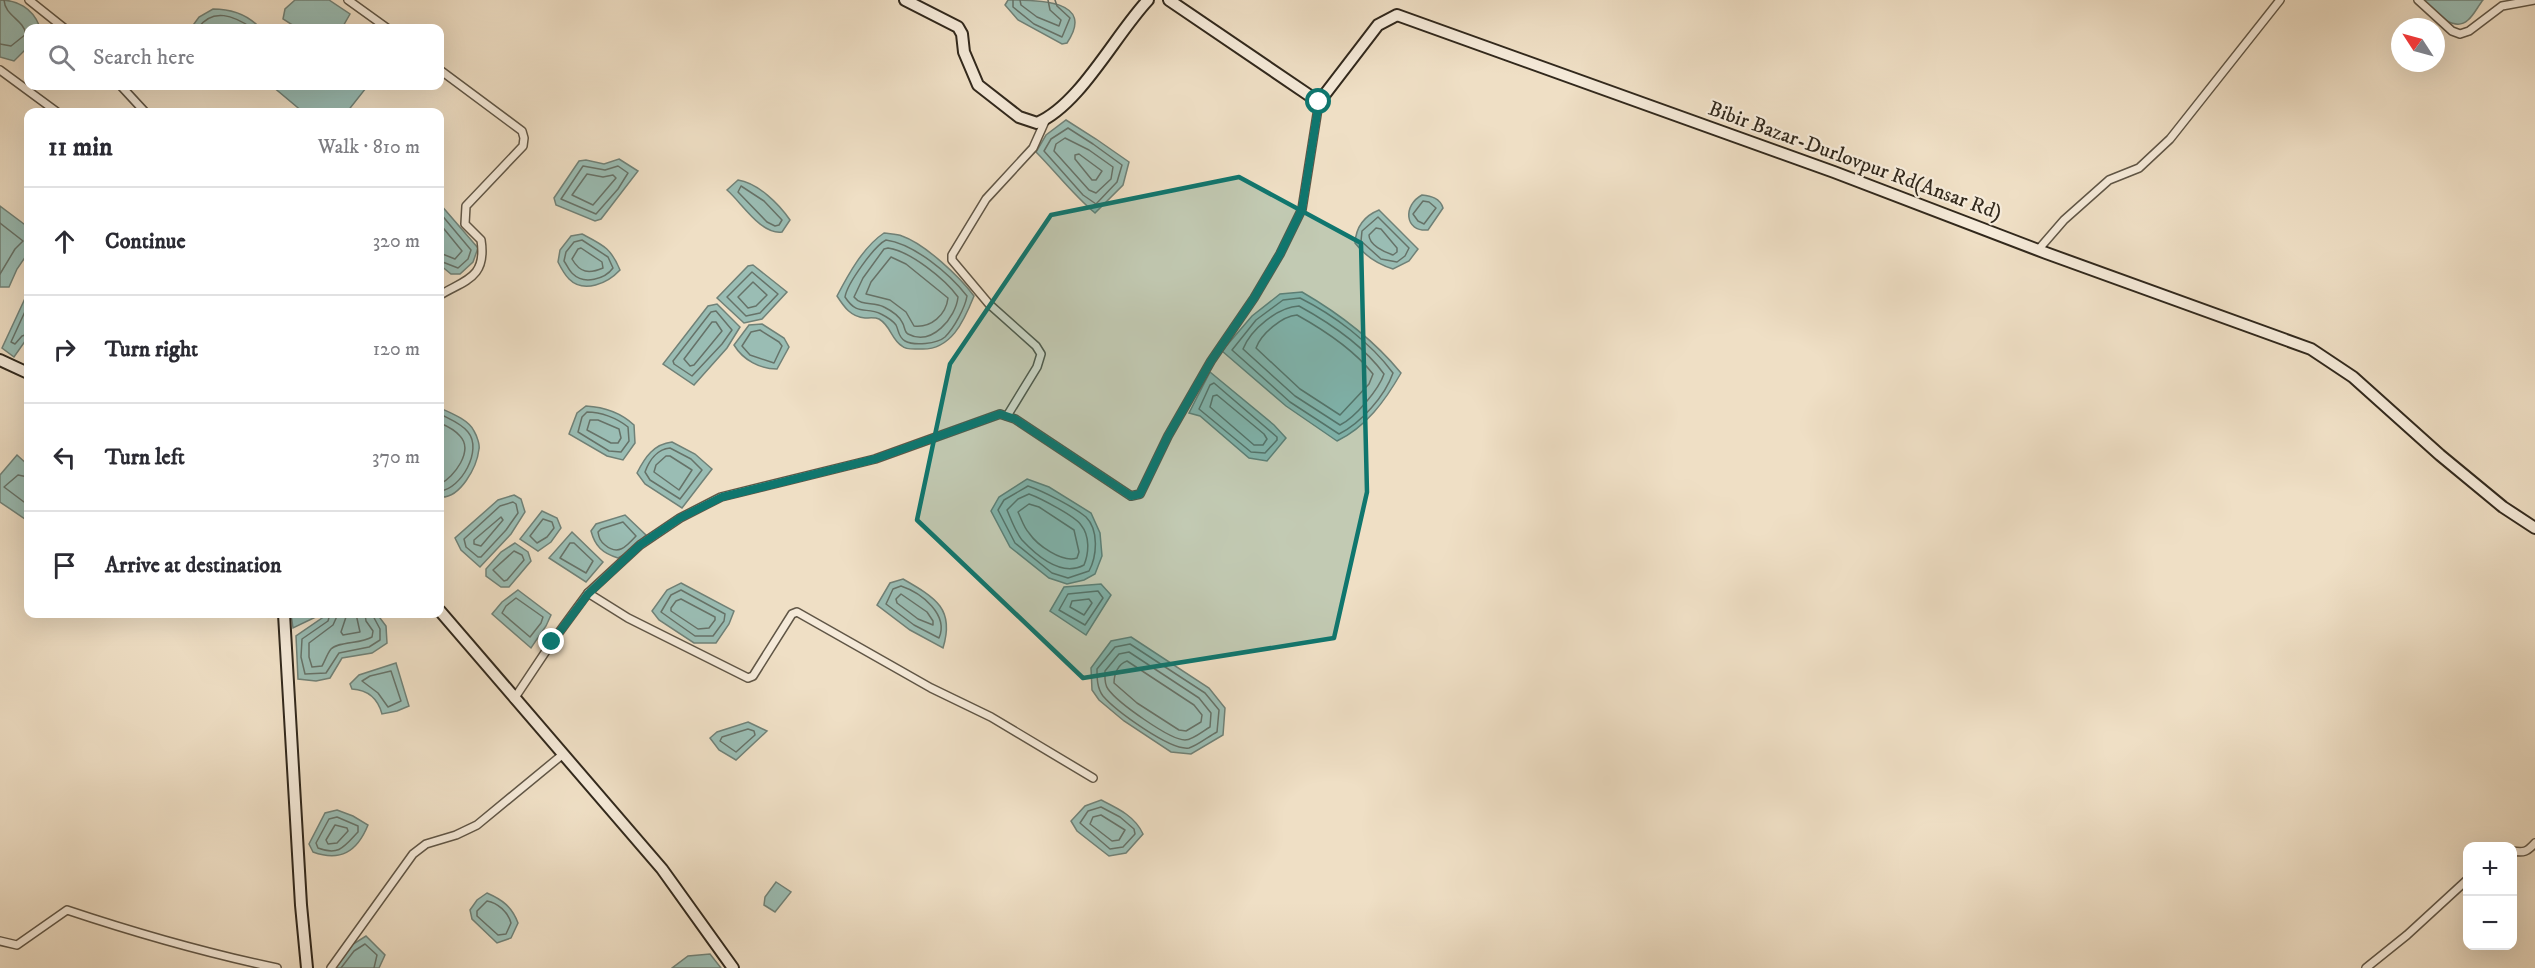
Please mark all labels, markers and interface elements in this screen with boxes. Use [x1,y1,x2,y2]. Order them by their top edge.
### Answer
north arrow [2391,18,2445,72]
search box [24,24,444,90]
icon: search [45,41,78,74]
text: Search here [93,44,195,71]
route start [1305,88,1331,114]
street label: Bibir Bazar-Durlovpur Rd(Ansar Rd) [1705,96,2005,226]
text: 11 min [48,131,113,164]
text: Walk · 810 m [318,135,420,160]
icon: ahead [48,225,81,258]
text: Continue [105,228,186,255]
text: 320 m [373,229,420,254]
icon: right [48,333,81,366]
text: Turn right [105,336,198,363]
text: 120 m [373,337,420,362]
icon: left [48,441,81,474]
text: Turn left [105,444,185,471]
text: 370 m [372,445,420,470]
icon: arrive [48,549,81,582]
text: Arrive at destination [105,552,282,579]
route end [538,628,564,654]
map controls [2463,842,2517,950]
button: + [2463,842,2517,896]
button: − [2463,896,2517,950]

